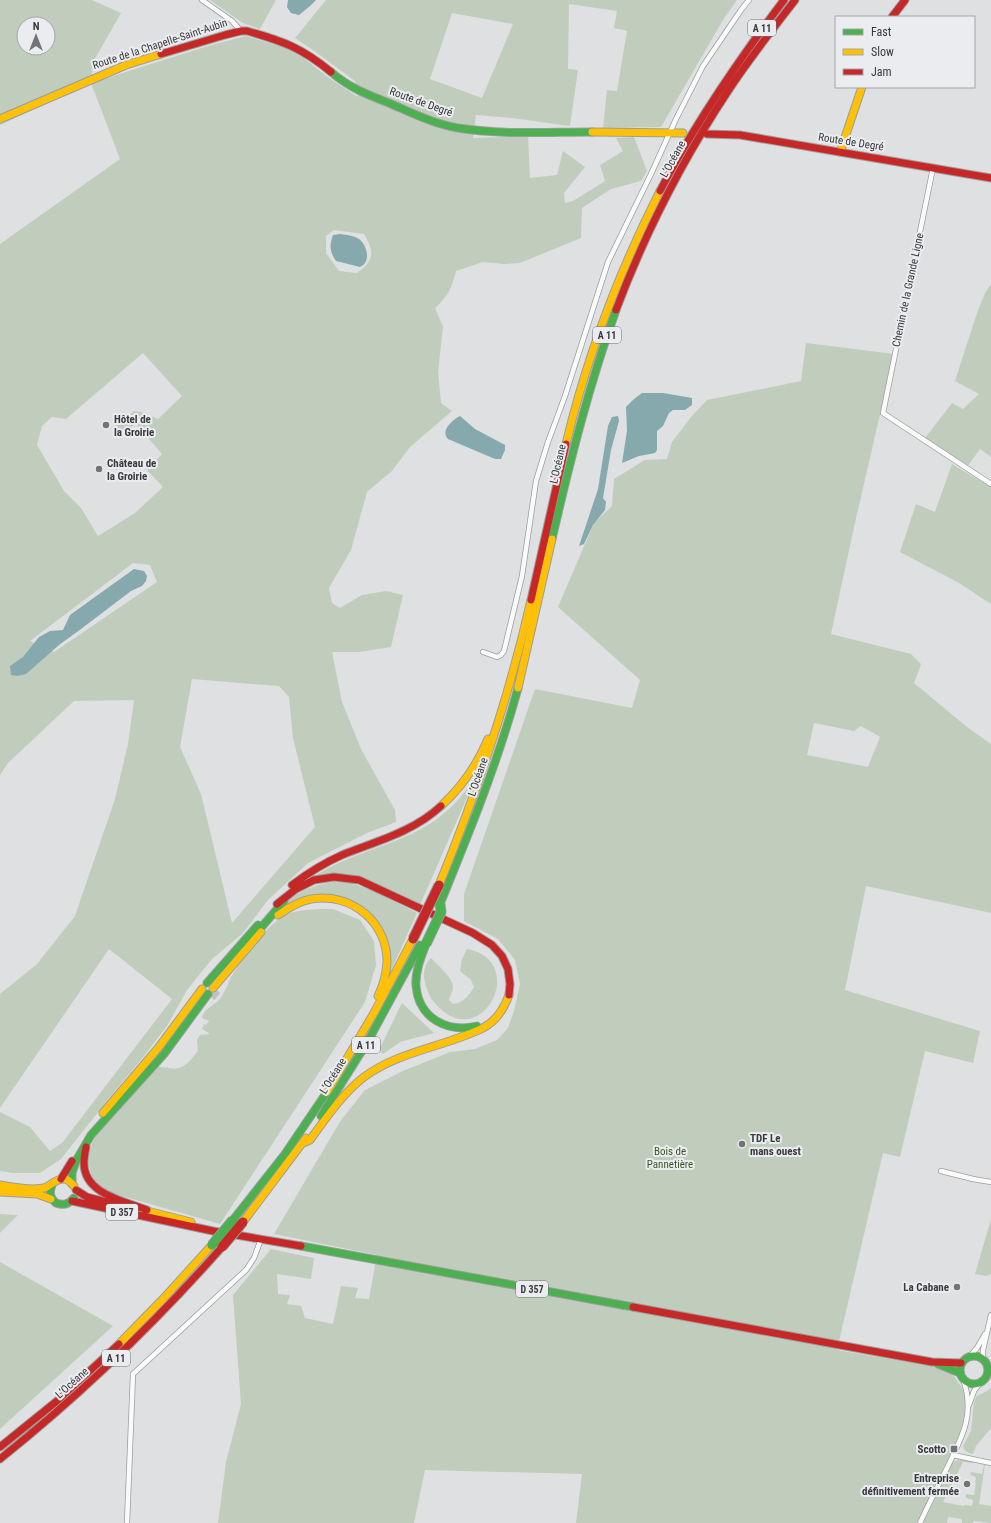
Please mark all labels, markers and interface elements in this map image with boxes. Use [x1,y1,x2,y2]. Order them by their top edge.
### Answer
north arrow [16,16,56,56]
street label: Route de la Chapelle-Saint-Aubin [91,16,229,72]
legend [835,16,975,88]
text: N [33,20,40,33]
road number: A 11 [748,20,776,36]
text: Fast [871,25,892,39]
text: Slow [871,45,894,59]
text: Jam [871,65,892,79]
street label: Route de Degré [388,85,454,119]
street label: Route de Degré [817,130,885,154]
street label: L’Océane [658,138,688,180]
street label: Chemin de la Grande Ligne [890,232,926,348]
road number: A 11 [593,327,621,343]
place label: Hôtel de la Groirie [114,413,154,439]
marker: Hôtel de la Groirie [101,420,111,430]
street label: L’Océane [547,443,569,485]
place label: Château de la Groirie [107,457,156,483]
marker: Château de la Groirie [94,464,104,474]
street label: L’Océane [465,756,491,798]
road number: A 11 [352,1037,380,1053]
street label: L’Océane [317,1056,349,1096]
place label: TDF Le mans ouest [750,1132,801,1158]
marker: TDF Le mans ouest [737,1139,747,1149]
park label: Bois de Pannetière [647,1145,693,1171]
road number: D 357 [106,1204,138,1220]
road number: D 357 [516,1281,548,1297]
place label: La Cabane [903,1281,949,1294]
marker: La Cabane [952,1282,962,1292]
road number: A 11 [102,1350,130,1366]
street label: L’Océane [53,1365,91,1401]
place label: Scotto [917,1443,947,1456]
marker: Scotto [949,1444,959,1454]
place label: Entreprise définitivement fermée [862,1472,959,1498]
marker: Entreprise définitivement fermée [962,1479,972,1489]

